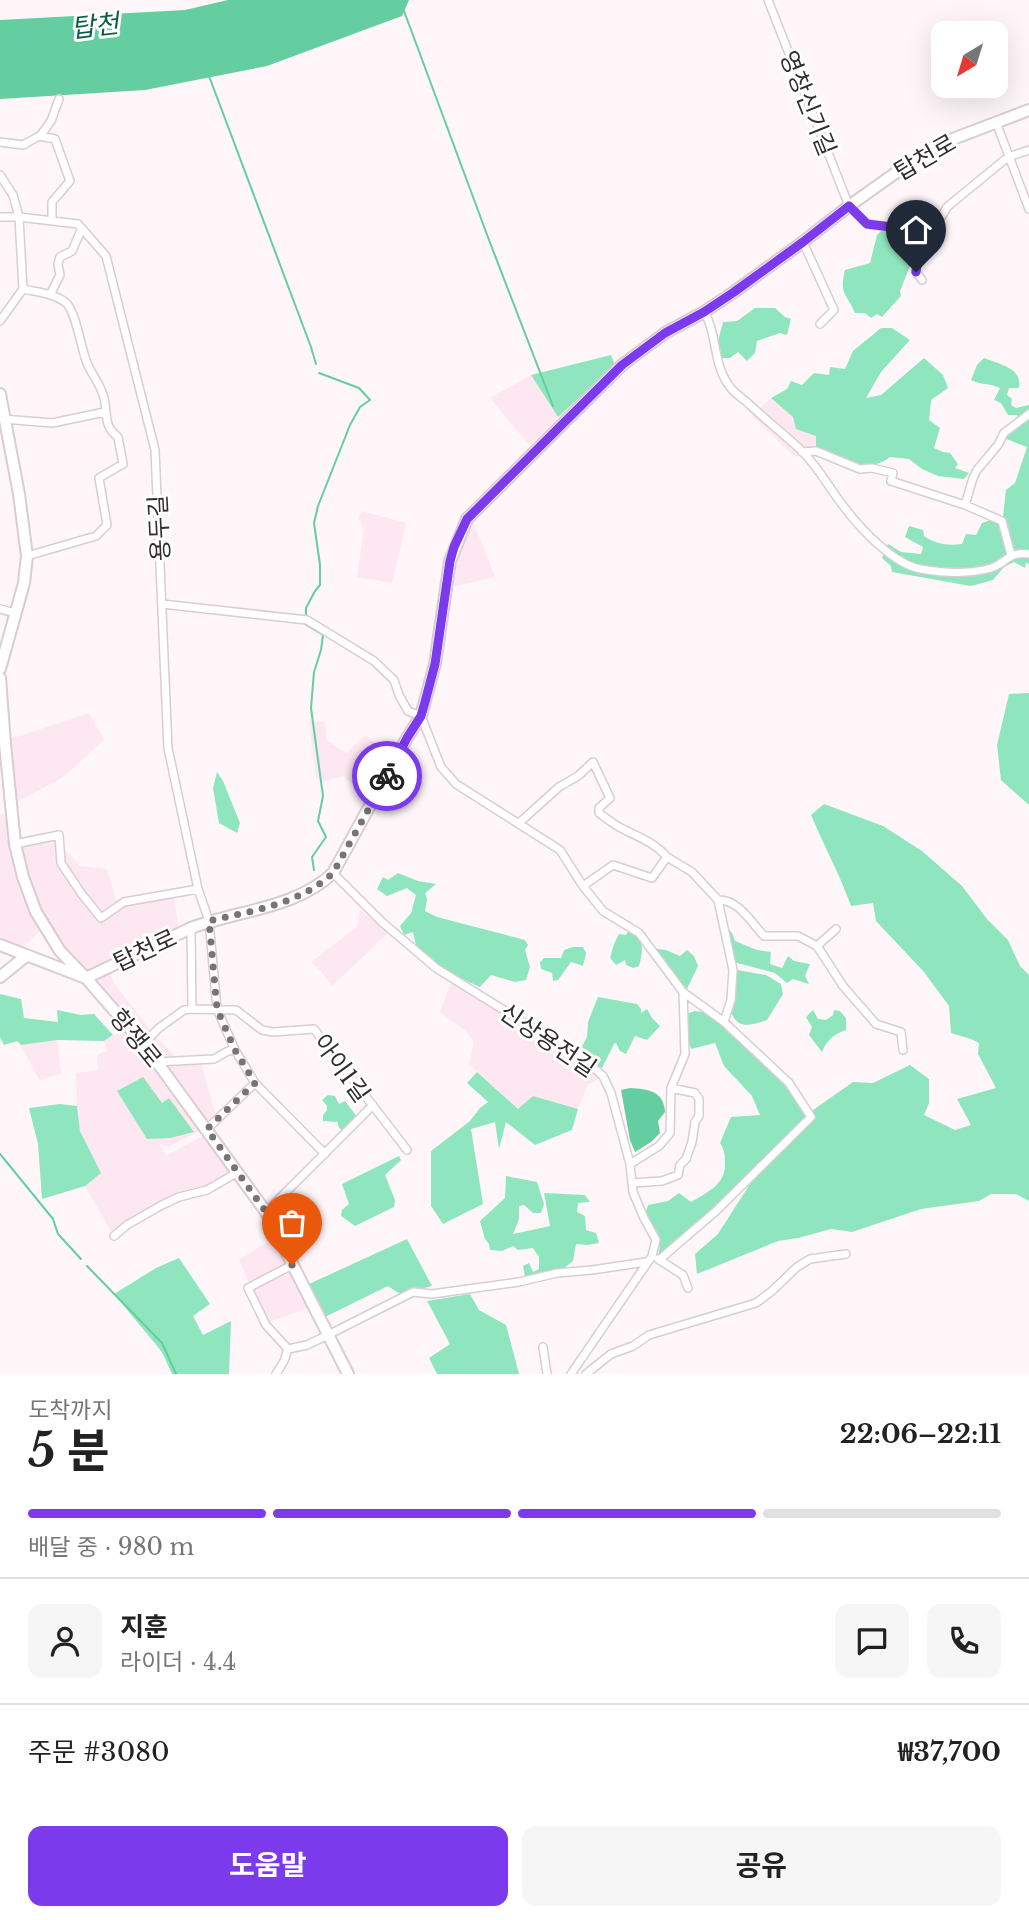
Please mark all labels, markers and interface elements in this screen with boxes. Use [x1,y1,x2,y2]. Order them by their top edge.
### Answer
water label: 탑천 [69,7,124,45]
north arrow [931,21,1008,98]
map controls [931,21,1008,98]
street label: 영창신기길 [774,46,842,160]
street label: 탑천로 [889,128,961,186]
pin [886,200,946,272]
icon: home [897,211,935,249]
street label: 용두길 [143,494,175,562]
courier [352,741,422,811]
icon: bike [368,757,406,795]
street label: 탑천로 [109,923,181,977]
street label: 신상용전길 [494,997,602,1083]
street label: 항쟁로 [104,1003,168,1073]
street label: 아이1길 [308,1028,376,1108]
pin [262,1193,322,1265]
icon: bag [273,1204,311,1242]
text: 도착까지 [28,1396,113,1424]
text: 22:06–22:11 [840,1418,1001,1450]
text: 5 분 [28,1422,110,1479]
text: 배달 중 · 980 m [28,1533,194,1561]
button: person [28,1604,102,1678]
button: chat [835,1604,909,1678]
button: phone [927,1604,1001,1678]
text: 지훈 [120,1611,168,1643]
text: 라이더 · 4.4 [120,1648,236,1676]
text: 주문 #3080 [28,1736,170,1768]
text: ₩37,700 [898,1736,1001,1768]
button: 도움말 [28,1826,508,1906]
button: 공유 [522,1826,1001,1906]

